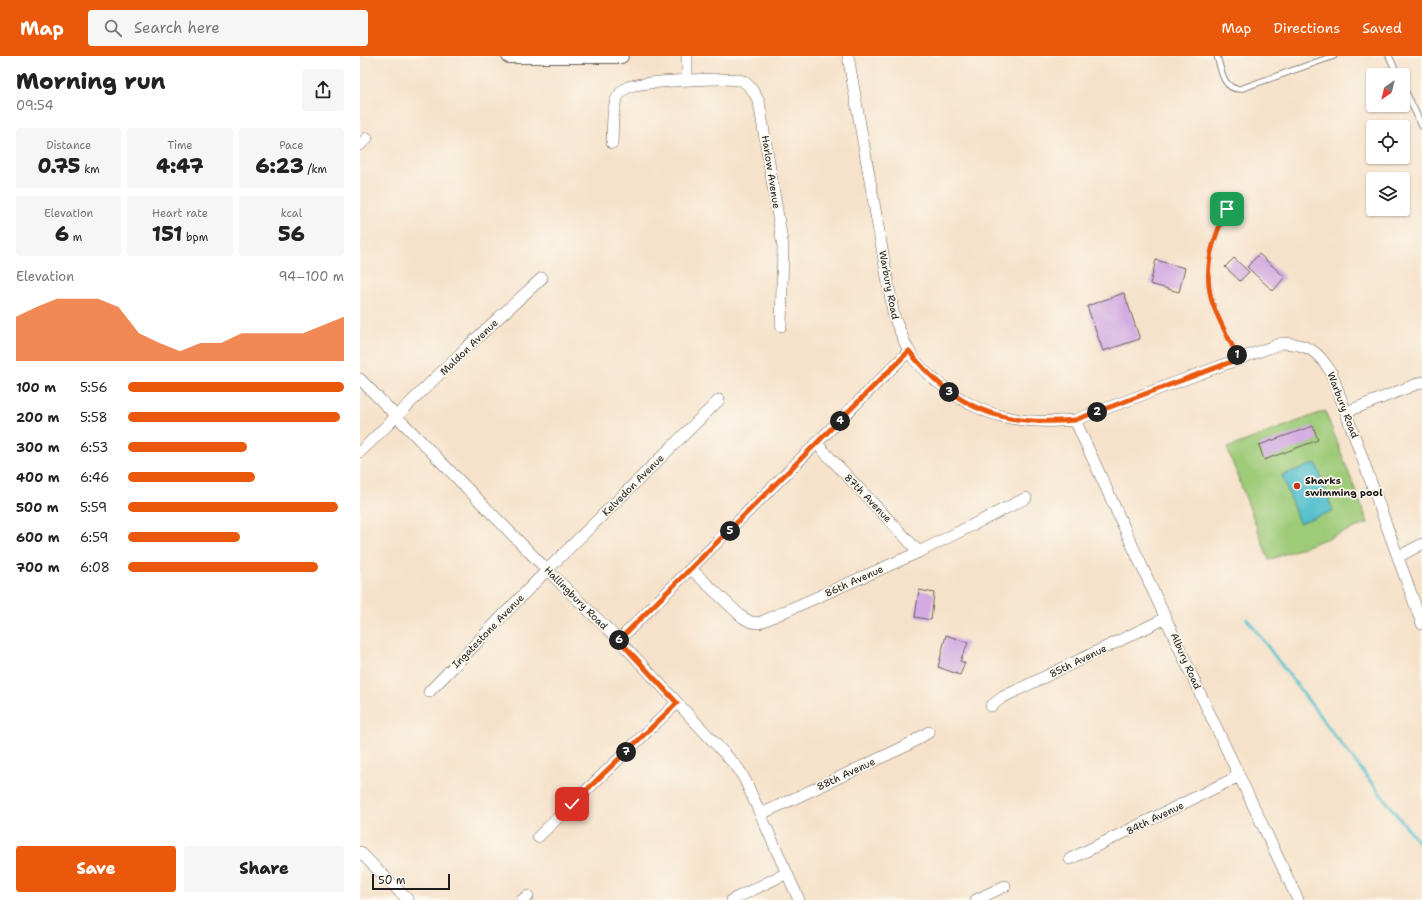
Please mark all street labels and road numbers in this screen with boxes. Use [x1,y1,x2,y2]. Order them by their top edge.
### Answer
street label: Harlow Avenue [759,134,783,210]
street label: Warbury Road [876,249,902,321]
street label: Maldon Avenue [437,316,501,378]
street label: Warbury Road [1324,370,1362,441]
street label: Kelvedon Avenue [599,451,667,519]
street label: 87th Avenue [842,471,895,525]
street label: 86th Avenue [823,562,886,600]
street label: Hallingbury Road [542,564,611,633]
street label: Ingatestone Avenue [449,591,527,671]
street label: Albury Road [1168,631,1205,692]
street label: 85th Avenue [1047,641,1109,680]
street label: 88th Avenue [815,755,877,793]
street label: 84th Avenue [1124,798,1186,838]

